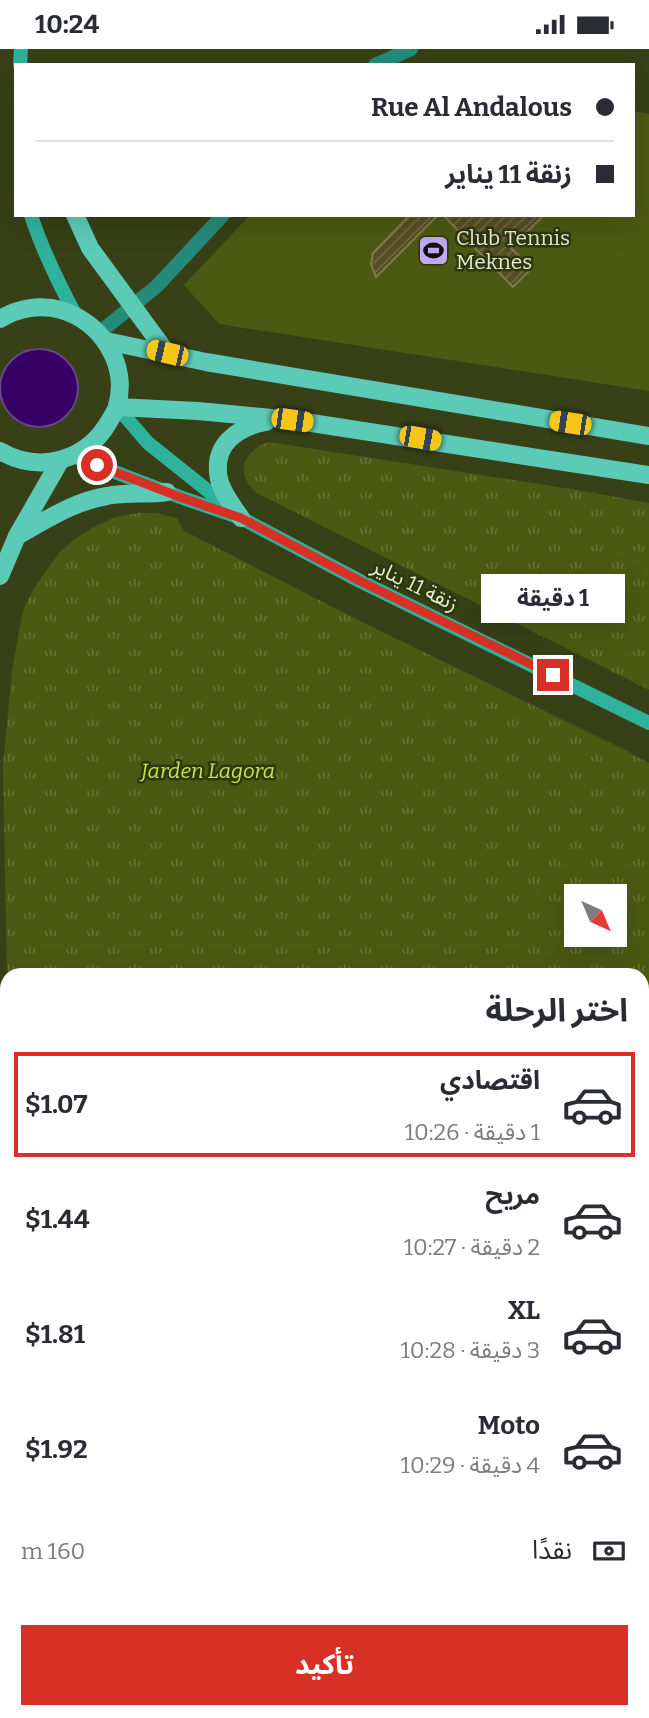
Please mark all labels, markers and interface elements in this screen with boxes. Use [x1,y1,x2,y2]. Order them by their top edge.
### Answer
text: 10:24 [35,9,99,40]
text: Rue Al Andalous [371,92,572,123]
text: زنقة 11 يناير [445,159,572,190]
place label: Club Tennis Meknes [456,225,570,275]
sports icon: Club Tennis Meknes [416,233,450,267]
car [145,338,190,368]
car [270,407,315,433]
car [548,409,593,437]
car [398,424,443,452]
route start [81,449,113,481]
street label: زنقة 11 يناير [367,552,462,617]
callout: 1 دقيقة [481,573,625,623]
text: 1 دقيقة [517,584,589,612]
route end [537,659,569,691]
park label: Jarden Lagora [139,758,275,784]
north arrow [564,884,626,947]
map controls [564,884,627,947]
text: اختر الرحلة [486,991,628,1029]
text: اقتصادي [440,1065,540,1096]
icon: car [561,1073,624,1136]
text: $1.07 [25,1089,88,1120]
text: 1 دقيقة · 10:26 [405,1118,540,1146]
text: مريح [485,1180,540,1211]
icon: car [561,1188,624,1251]
text: $1.44 [25,1204,90,1235]
text: 2 دقيقة · 10:27 [404,1233,540,1261]
text: XL [508,1295,540,1326]
icon: car [561,1303,624,1366]
text: $1.81 [25,1319,85,1350]
text: 3 دقيقة · 10:28 [401,1336,540,1364]
text: Moto [478,1410,540,1441]
icon: car [561,1418,624,1481]
text: $1.92 [25,1434,88,1465]
text: 4 دقيقة · 10:29 [401,1451,540,1479]
icon: cash [590,1532,628,1570]
text: نقدًا [532,1535,572,1566]
text: 160 m [21,1537,85,1565]
button: تأكيد [21,1625,628,1705]

